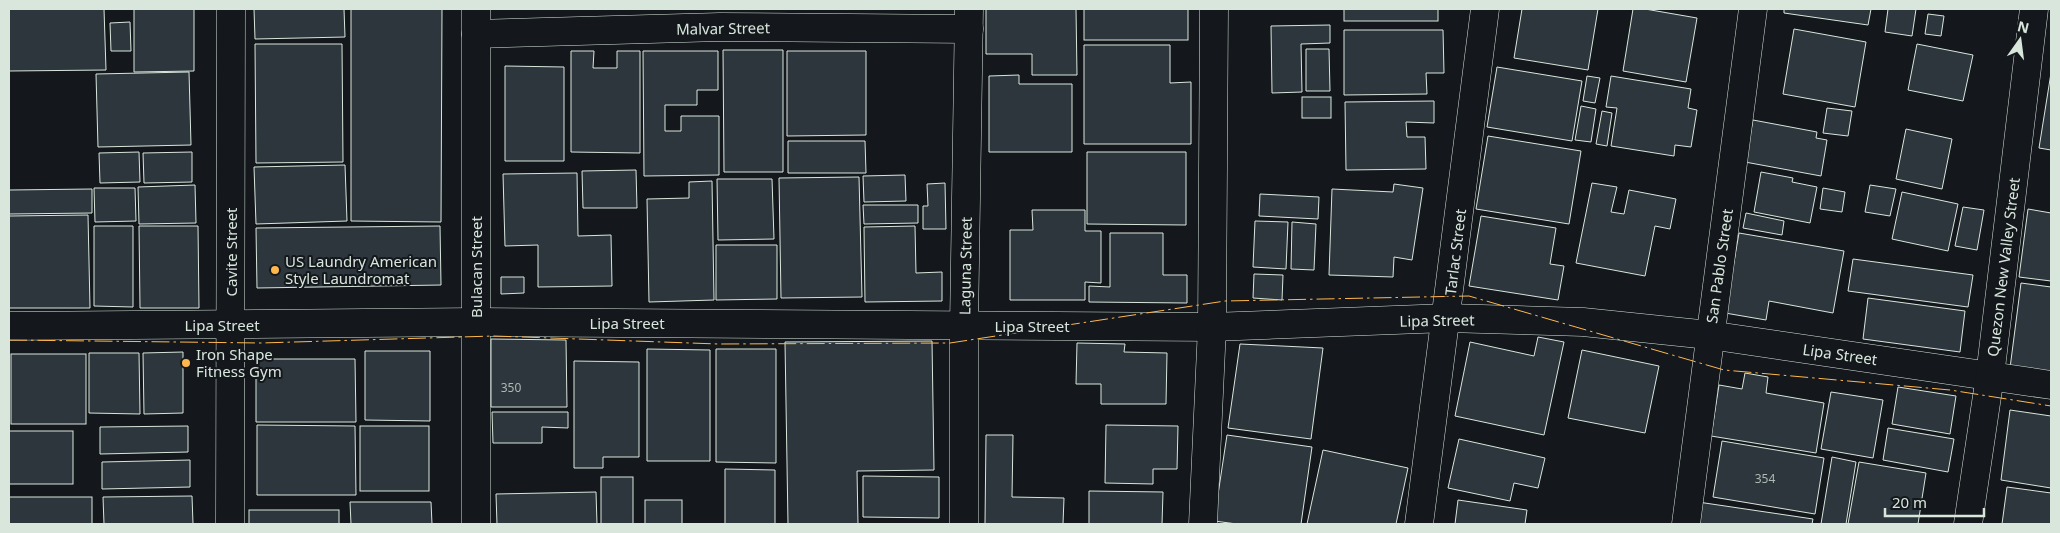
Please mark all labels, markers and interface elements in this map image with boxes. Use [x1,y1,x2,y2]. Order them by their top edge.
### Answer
north arrow [1995,15,2045,65]
text: N [2015,16,2031,37]
street label: Malvar Street [676,17,771,39]
street label: Quezon New Valley Street [1982,176,2024,358]
street label: Cavite Street [221,207,241,297]
street label: Tarlac Street [1440,207,1470,296]
street label: San Pablo Street [1701,207,1737,324]
street label: Bulacan Street [466,215,486,318]
street label: Laguna Street [954,216,976,315]
place label: US Laundry American Style Laundromat [285,251,437,288]
marker: US Laundry American Style Laundromat [269,264,281,276]
street label: Lipa Street [1399,309,1475,331]
street label: Lipa Street [589,313,665,333]
street label: Lipa Street [184,315,260,335]
street label: Lipa Street [994,316,1070,336]
street label: Lipa Street [1801,339,1879,369]
place label: Iron Shape Fitness Gym [196,344,282,381]
marker: Iron Shape Fitness Gym [180,357,192,369]
house number: 350 [501,379,521,396]
house number: 354 [1755,470,1775,487]
scale bar [1885,486,1984,518]
text: 20 m [1892,492,1927,512]

